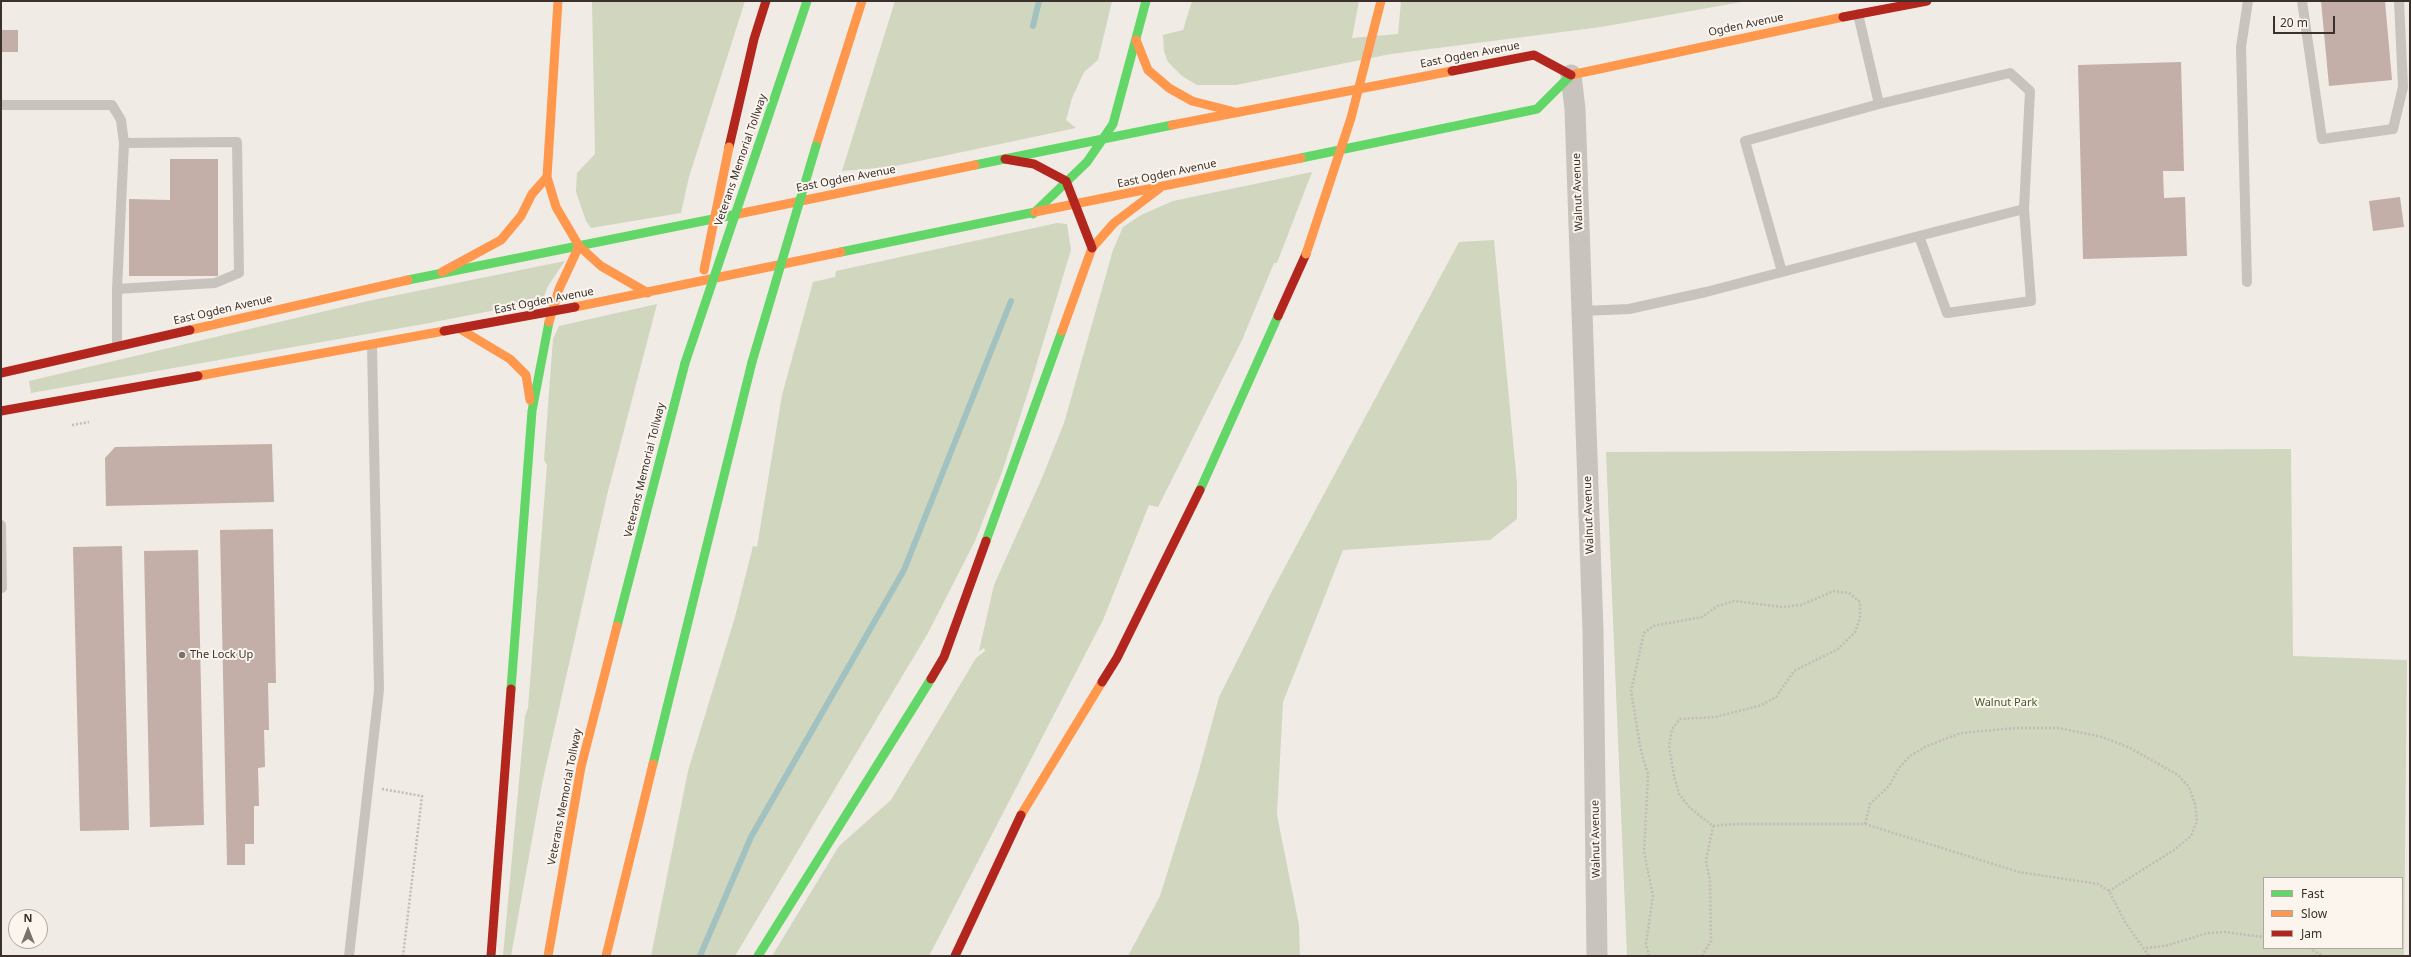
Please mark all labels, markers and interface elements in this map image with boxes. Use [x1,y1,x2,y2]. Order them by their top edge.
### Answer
scale bar [2275,8,2337,34]
street label: Ogden Avenue [1707,11,1785,39]
text: 20 m [2280,14,2308,31]
street label: East Ogden Avenue [1419,39,1521,71]
street label: Veterans Memorial Tollway [712,92,770,228]
street label: Walnut Avenue [1570,153,1586,231]
street label: East Ogden Avenue [1116,157,1218,191]
street label: East Ogden Avenue [795,163,897,195]
street label: East Ogden Avenue [493,285,595,317]
street label: East Ogden Avenue [172,292,274,328]
street label: Veterans Memorial Tollway [622,401,668,539]
street label: Walnut Avenue [1581,476,1597,554]
place label: The Lock Up [190,648,253,662]
marker: The Lock Up [177,650,187,660]
park label: Walnut Park [1975,696,2037,710]
street label: Veterans Memorial Tollway [545,728,585,866]
street label: Walnut Avenue [1589,800,1603,878]
legend [2263,877,2403,949]
text: Fast [2301,885,2324,902]
text: Slow [2301,905,2327,922]
north arrow [8,909,48,949]
text: N [24,910,32,925]
text: Jam [2301,925,2322,942]

